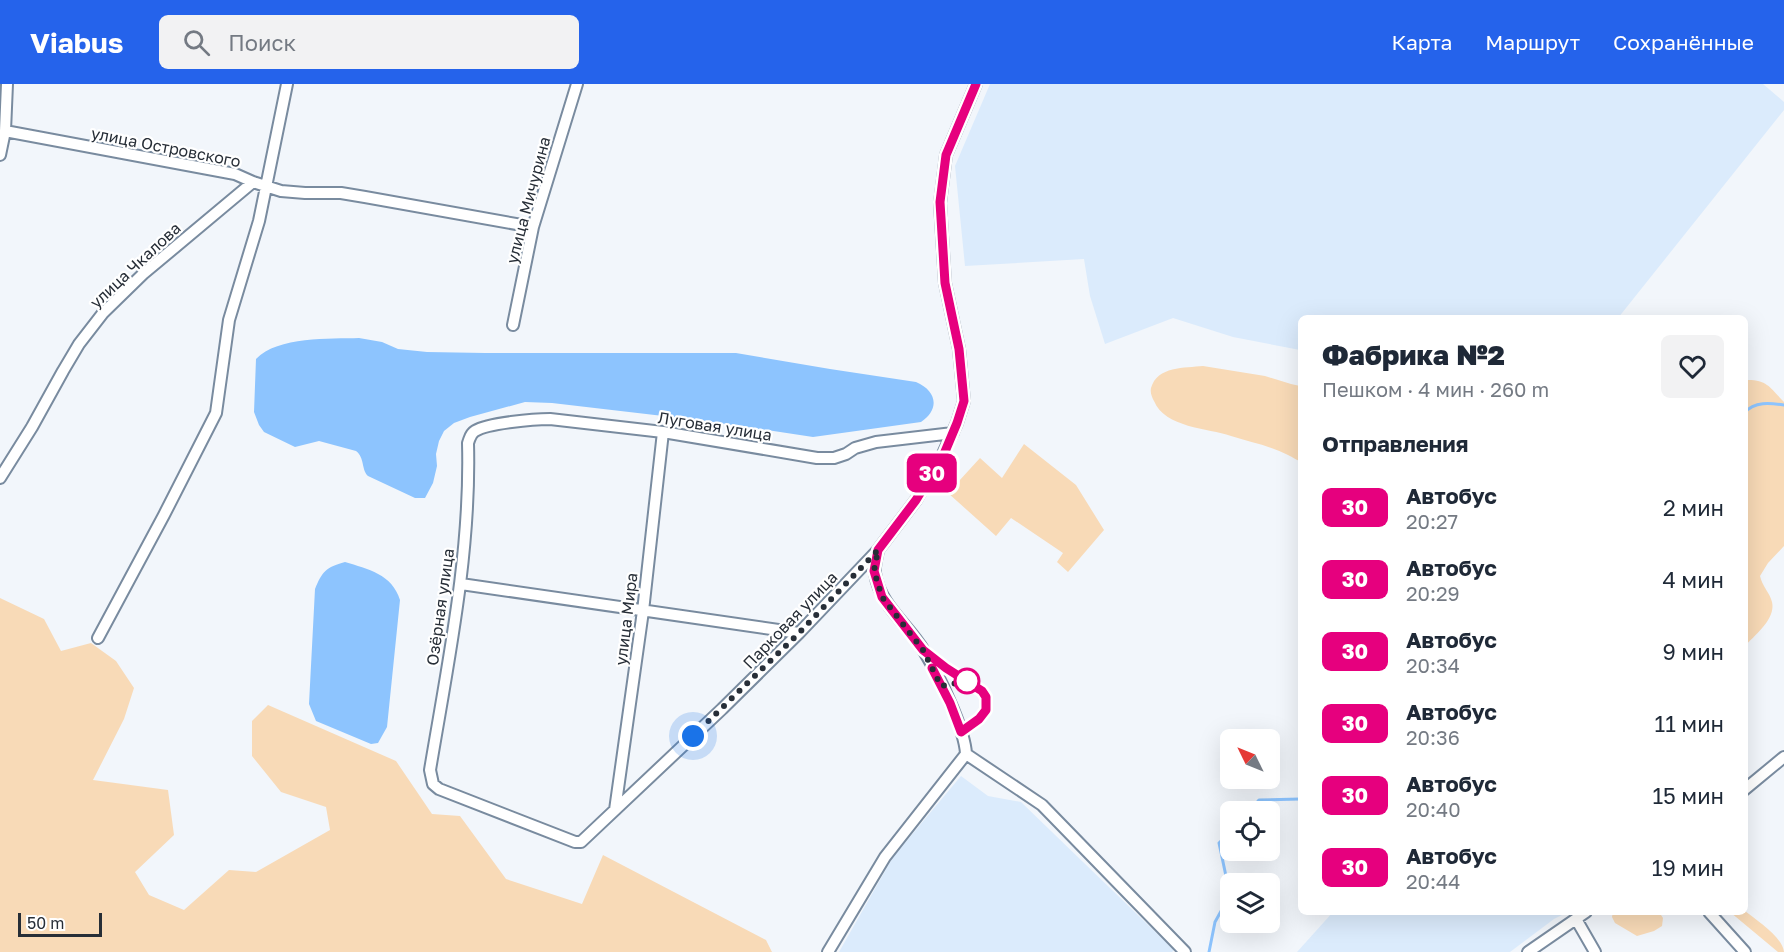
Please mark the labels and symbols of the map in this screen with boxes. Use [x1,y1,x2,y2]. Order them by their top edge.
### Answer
street label: улица Островского [90,123,242,171]
street label: улица Мичурина [501,134,555,266]
street label: улица Чкалова [85,218,185,312]
street label: Луговая улица [657,407,773,445]
line badge: 30 [905,454,959,492]
street label: Озёрная улица [422,547,458,667]
street label: Парковая улица [739,567,841,673]
street label: улица Мира [610,571,642,667]
unlabelled marker [954,668,980,694]
your location [678,721,708,751]
north arrow [1220,729,1280,789]
scale bar [18,910,102,938]

